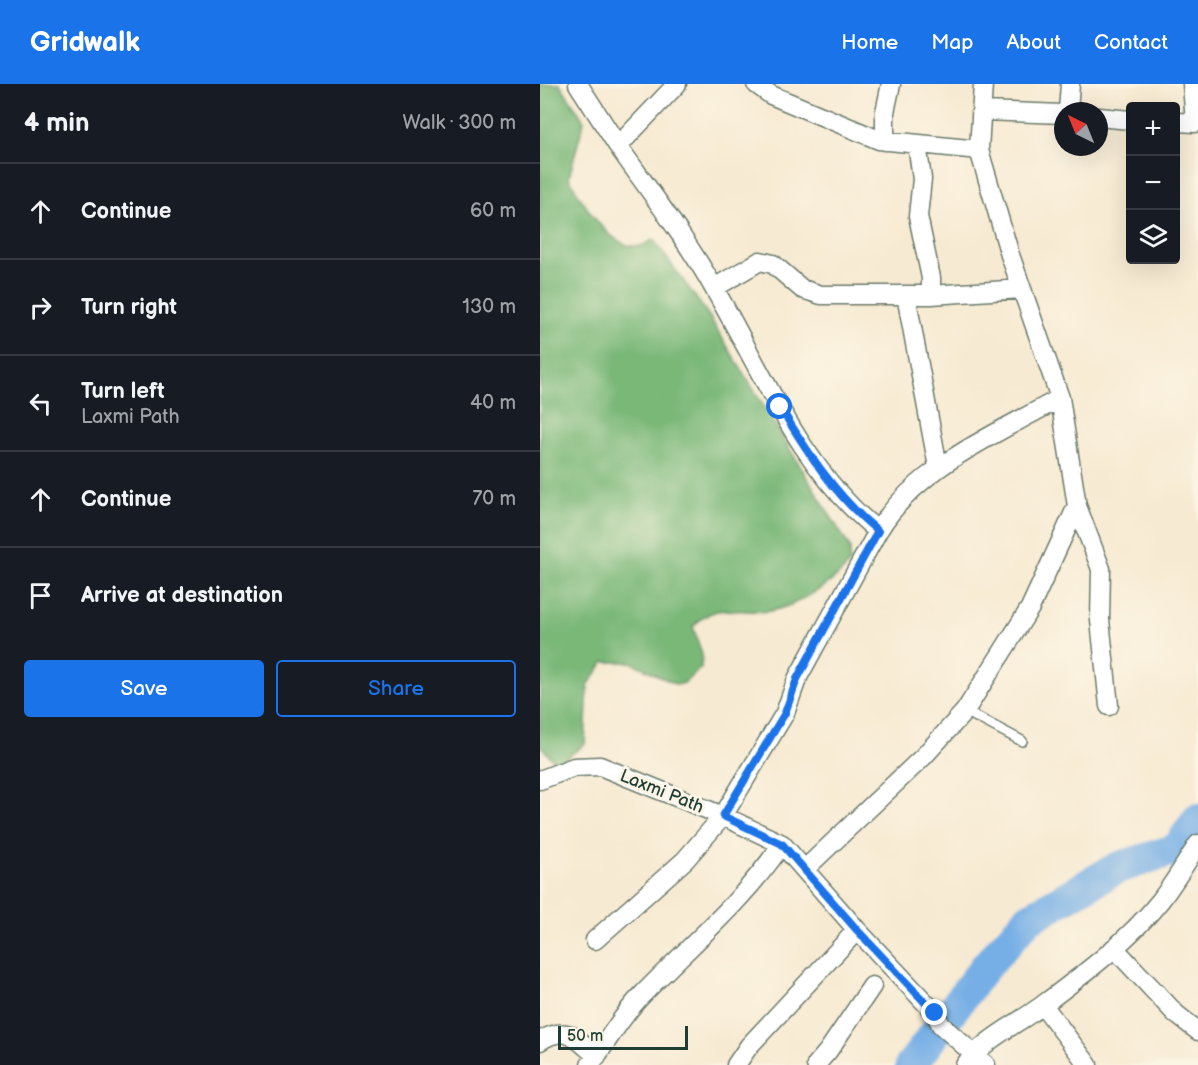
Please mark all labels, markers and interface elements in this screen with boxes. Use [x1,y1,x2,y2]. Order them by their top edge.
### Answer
text: Gridwalk [30,26,140,59]
text: Home [841,30,898,55]
text: Map [931,30,973,55]
text: About [1006,30,1061,55]
text: Contact [1094,30,1168,55]
north arrow [1054,102,1108,156]
map controls [1126,102,1180,264]
button: + [1126,102,1180,156]
text: 4 min [24,108,89,139]
text: Walk · 300 m [403,111,516,135]
button: − [1126,156,1180,210]
icon: ahead [24,195,57,228]
text: Continue [81,198,171,225]
text: 60 m [470,199,516,223]
button: layers [1126,210,1180,264]
icon: right [24,291,57,324]
text: Turn right [81,294,177,321]
text: 130 m [462,295,516,319]
text: Turn left [81,378,165,405]
icon: left [24,387,57,420]
text: 40 m [470,391,516,415]
route start [766,393,792,419]
text: Laxmi Path [81,405,180,429]
icon: ahead [24,483,57,516]
text: Continue [81,486,171,513]
text: 70 m [472,487,516,511]
icon: arrive [24,579,57,612]
text: Arrive at destination [81,582,283,609]
button: Save [24,660,264,717]
button: Share [276,660,516,717]
street label: Laxmi Path [617,765,707,818]
route end [921,999,947,1025]
scale bar [558,1023,688,1050]
text: 50 m [567,1027,603,1046]

